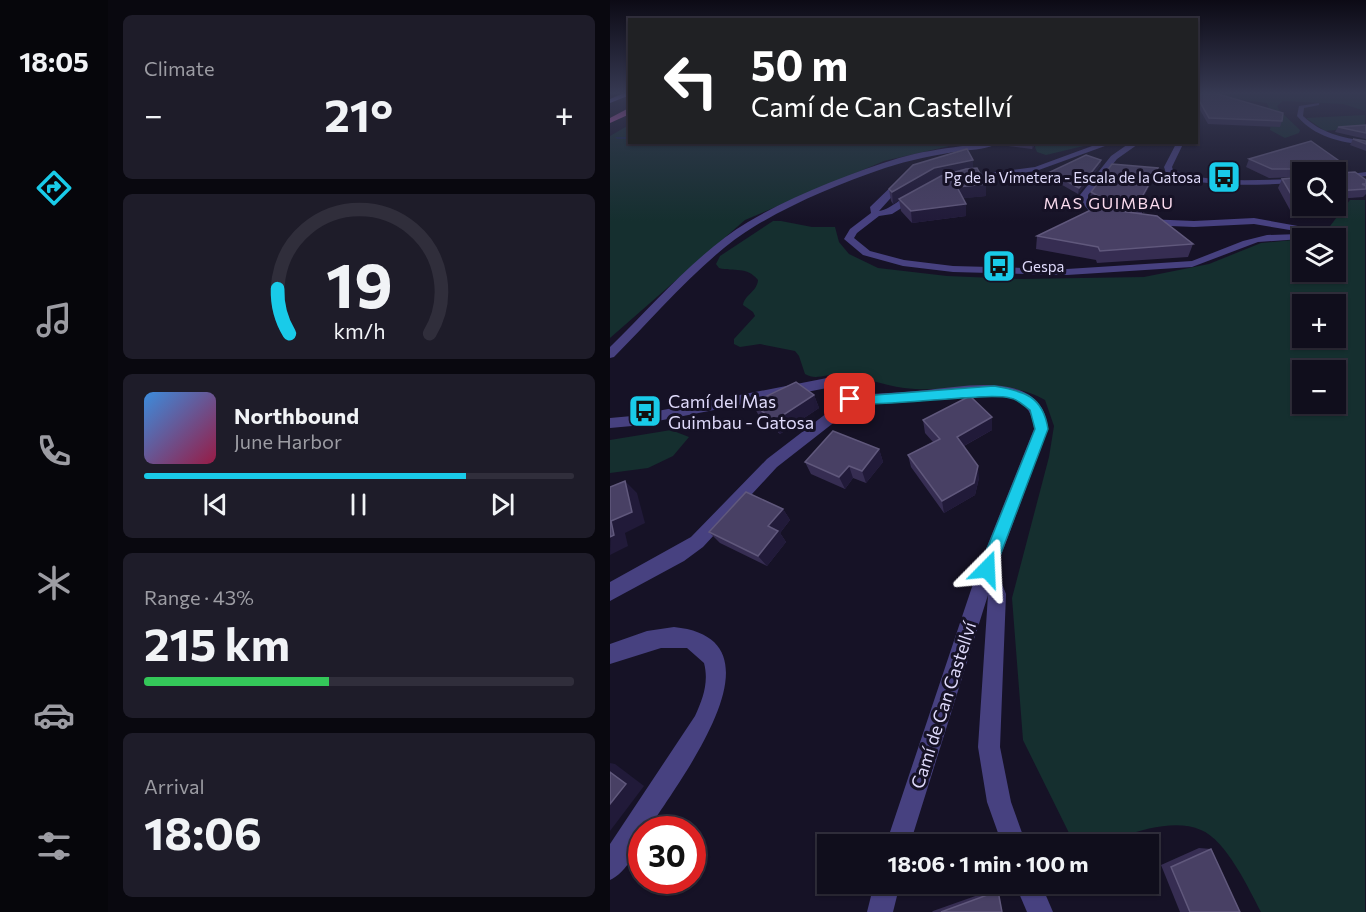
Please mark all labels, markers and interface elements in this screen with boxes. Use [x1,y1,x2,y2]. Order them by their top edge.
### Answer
text: 50 m [751,38,848,90]
icon: left [652,42,730,120]
text: 18:05 [19,45,89,78]
text: Climate [144,56,214,80]
text: 21° [324,86,393,141]
text: Camí de Can Castellví [751,90,1012,123]
text: − [144,93,163,134]
text: + [555,93,574,134]
bus stop icon: Pg de la Vimetera - Escala de la Gatosa [1206,159,1242,195]
map controls [1292,162,1346,414]
button: search [1292,162,1346,216]
icon: directions [33,167,75,209]
place label: Pg de la Vimetera - Escala de la Gatosa [944,168,1201,186]
district label: MAS GUIMBAU [1043,193,1175,212]
button: layers [1292,228,1346,282]
text: 19 [326,245,392,321]
bus stop icon: Gespa [981,248,1017,284]
place label: Gespa [1022,257,1064,275]
button: + [1292,294,1346,348]
icon: music [33,299,75,341]
text: km/h [333,317,385,343]
button: − [1292,360,1346,414]
pin [824,373,875,424]
icon: arrive [833,382,866,415]
place label: Camí del Mas Guimbau - Gatosa [668,390,814,433]
bus stop icon: Camí del Mas Guimbau - Gatosa [627,393,663,429]
text: Northbound [234,402,359,429]
text: June Harbor [234,429,342,453]
icon: phone [33,430,75,472]
icon: previous [199,488,232,521]
icon: pause [342,488,375,521]
icon: next [486,488,519,521]
position arrow [955,537,1019,601]
icon: climate [33,562,75,604]
text: Range · 43% [144,585,254,609]
text: 215 km [144,615,290,670]
street label: Camí de Can Castellví [906,618,981,791]
icon: car [33,694,75,736]
text: Arrival [144,774,205,798]
text: 18:06 [144,804,262,859]
speed limit sign: 30 [628,816,706,894]
icon: filters [33,825,75,867]
text: 18:06 · 1 min · 100 m [888,850,1088,877]

